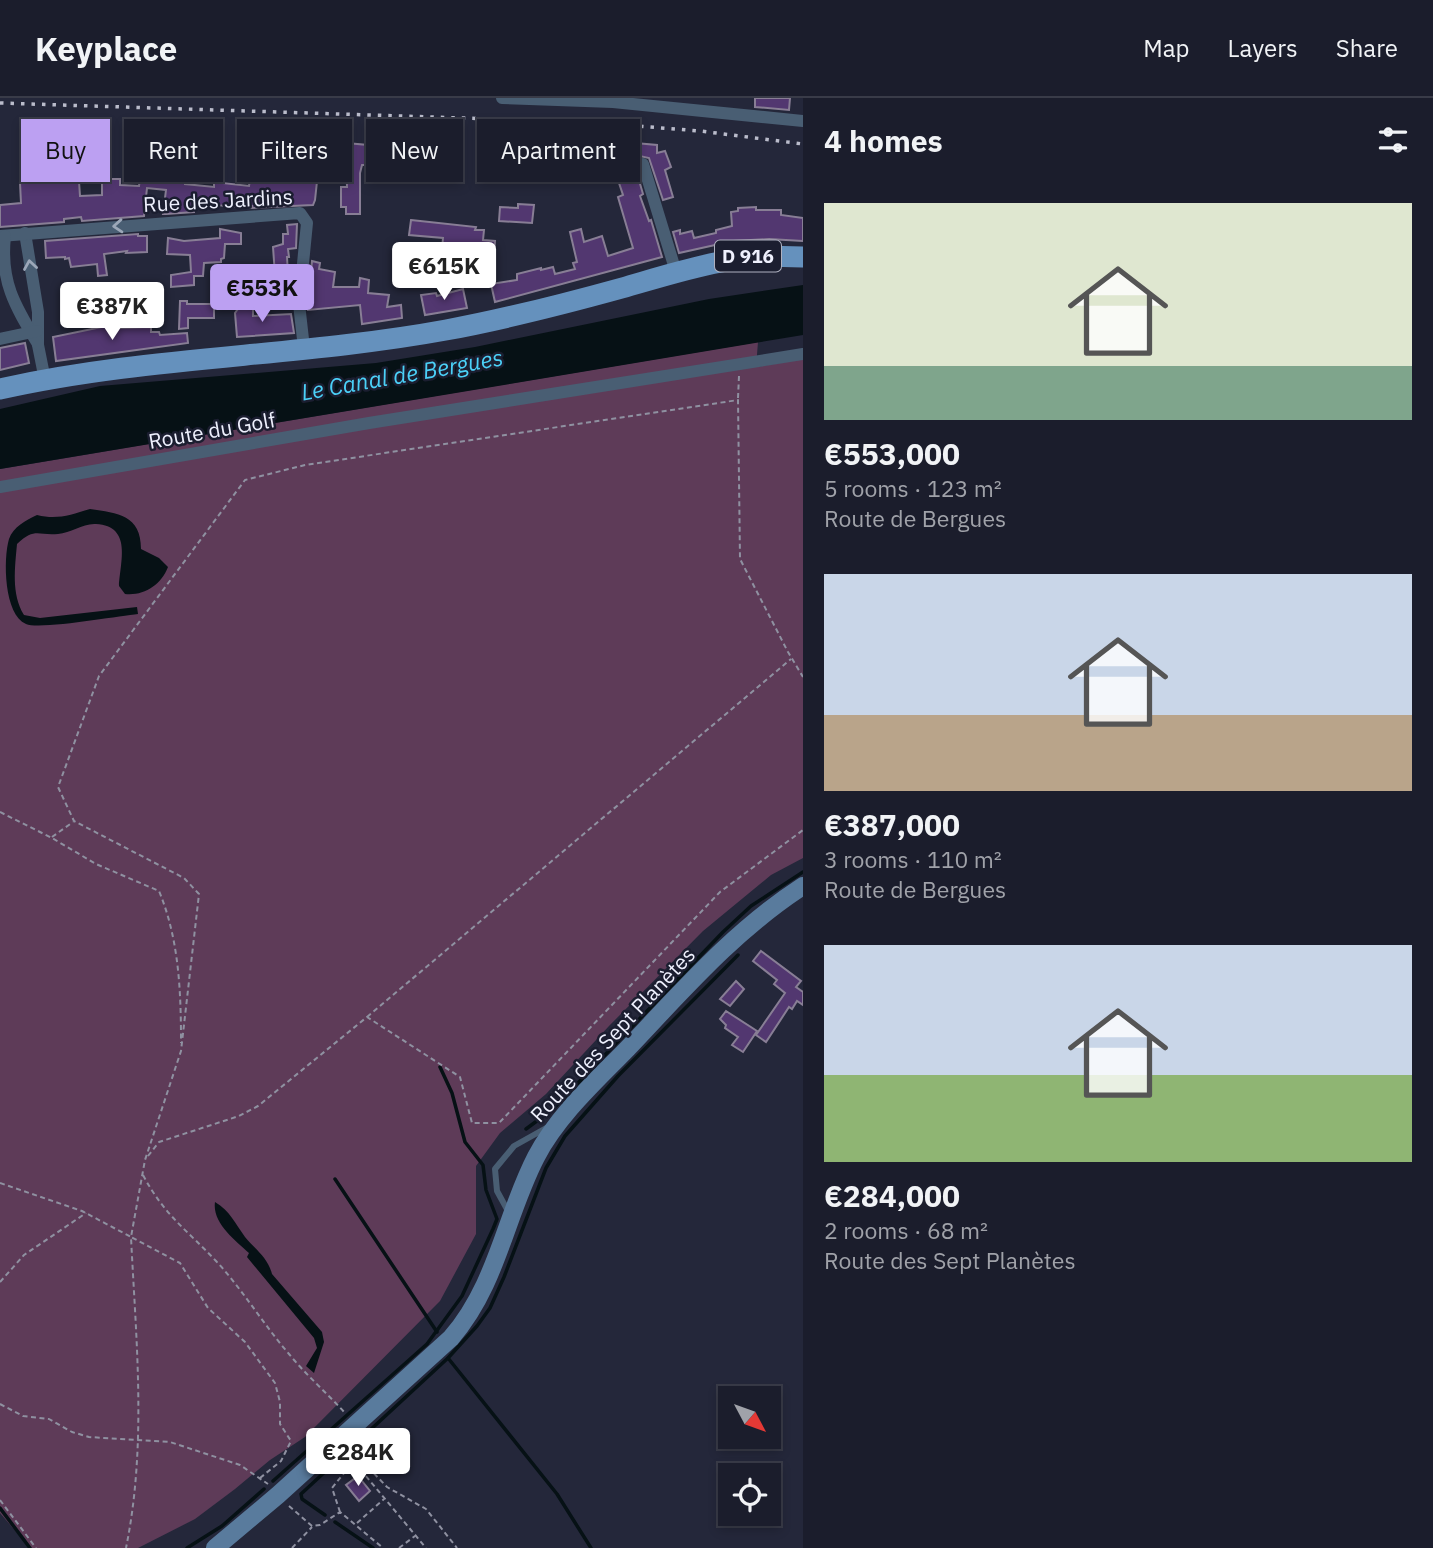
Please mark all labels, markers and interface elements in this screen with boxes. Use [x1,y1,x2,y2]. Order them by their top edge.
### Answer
text: Keyplace [35,27,177,70]
text: Map [1143,32,1190,64]
text: Layers [1228,32,1298,64]
text: Share [1336,32,1398,64]
chip: Buy [21,119,110,182]
chip: Rent [124,119,223,182]
chip: Filters [237,119,352,182]
chip: New [366,119,463,182]
chip: Apartment [477,119,640,182]
text: 4 homes [824,121,943,160]
icon: filters [1374,121,1412,159]
street label: Rue des Jardins [142,182,293,218]
one-way arrow [113,218,124,233]
road number: D 916 [715,240,781,272]
pin: €615K [395,242,493,302]
icon: home [1055,248,1181,374]
text: €615K [408,250,480,280]
one-way arrow [23,259,38,270]
pin: €553K [213,264,311,324]
text: €553K [226,272,298,302]
pin: €387K [63,282,161,342]
text: €387K [76,290,148,320]
water label: Le Canal de Bergues [299,341,505,407]
street label: Route du Golf [146,405,278,455]
text: €553,000 [824,434,960,473]
text: 5 rooms · 123 m² [824,473,1002,503]
text: Route de Bergues [824,503,1006,533]
icon: home [1055,619,1181,745]
text: €387,000 [824,805,960,844]
text: 3 rooms · 110 m² [824,844,1002,874]
text: Route de Bergues [824,874,1006,904]
street label: Route des Sept Planètes [524,941,701,1128]
icon: home [1055,990,1181,1116]
text: €284,000 [824,1176,960,1215]
text: 2 rooms · 68 m² [824,1215,988,1245]
text: Route des Sept Planètes [824,1245,1076,1275]
north arrow [718,1386,780,1449]
map controls [718,1386,781,1526]
pin: €284K [309,1428,407,1488]
text: €284K [322,1436,394,1466]
button: locate [718,1463,781,1526]

